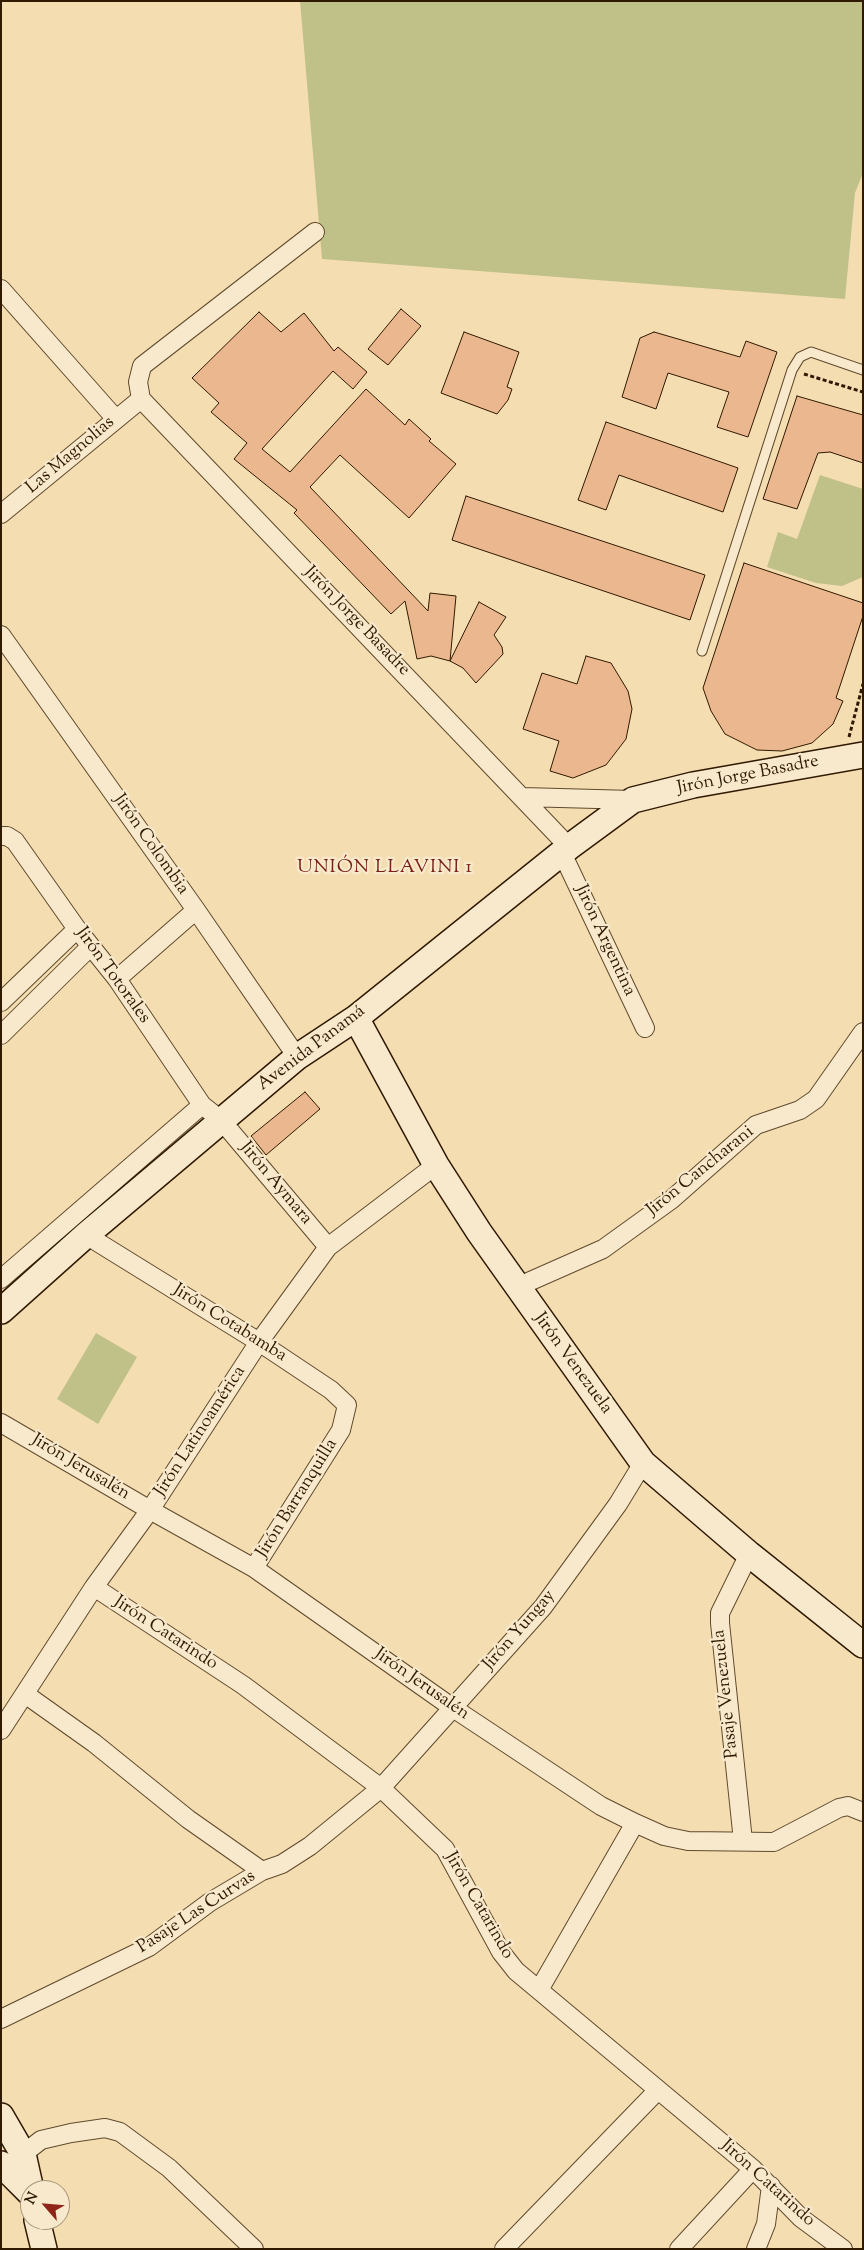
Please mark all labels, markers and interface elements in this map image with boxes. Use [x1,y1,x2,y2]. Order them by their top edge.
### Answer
street label: Las Magnolias [22,413,120,499]
street label: Jirón Jorge Basadre [298,563,414,681]
street label: Jirón Jorge Basadre [675,752,821,800]
street label: Jirón Colombia [107,791,193,899]
district label: UNIÓN LLAVINI 1 [295,858,475,880]
street label: Jirón Argentina [569,882,639,1000]
street label: Jirón Totorales [70,924,154,1028]
street label: Avenida Panamá [254,1001,370,1097]
street label: Jirón Cancharani [643,1122,759,1222]
street label: Jirón Aymara [234,1138,316,1230]
street label: Jirón Cotabamba [168,1280,290,1368]
street label: Jirón Venezuela [528,1309,616,1419]
street label: Jirón Latinoamérica [151,1363,251,1501]
street label: Jirón Jerusalén [27,1430,133,1506]
street label: Jirón Barranquilla [253,1435,343,1563]
street label: Jirón Yungay [479,1586,561,1676]
street label: Jirón Catarindo [109,1592,221,1676]
street label: Pasaje Venezuela [709,1629,745,1759]
street label: Jirón Jerusalén [369,1644,473,1726]
street label: Jirón Catarindo [439,1849,517,1963]
street label: Pasaje Las Curvas [134,1867,260,1959]
street label: Jirón Catarindo [715,2136,819,2232]
north arrow [20,2180,70,2230]
text: N [21,2189,44,2208]

